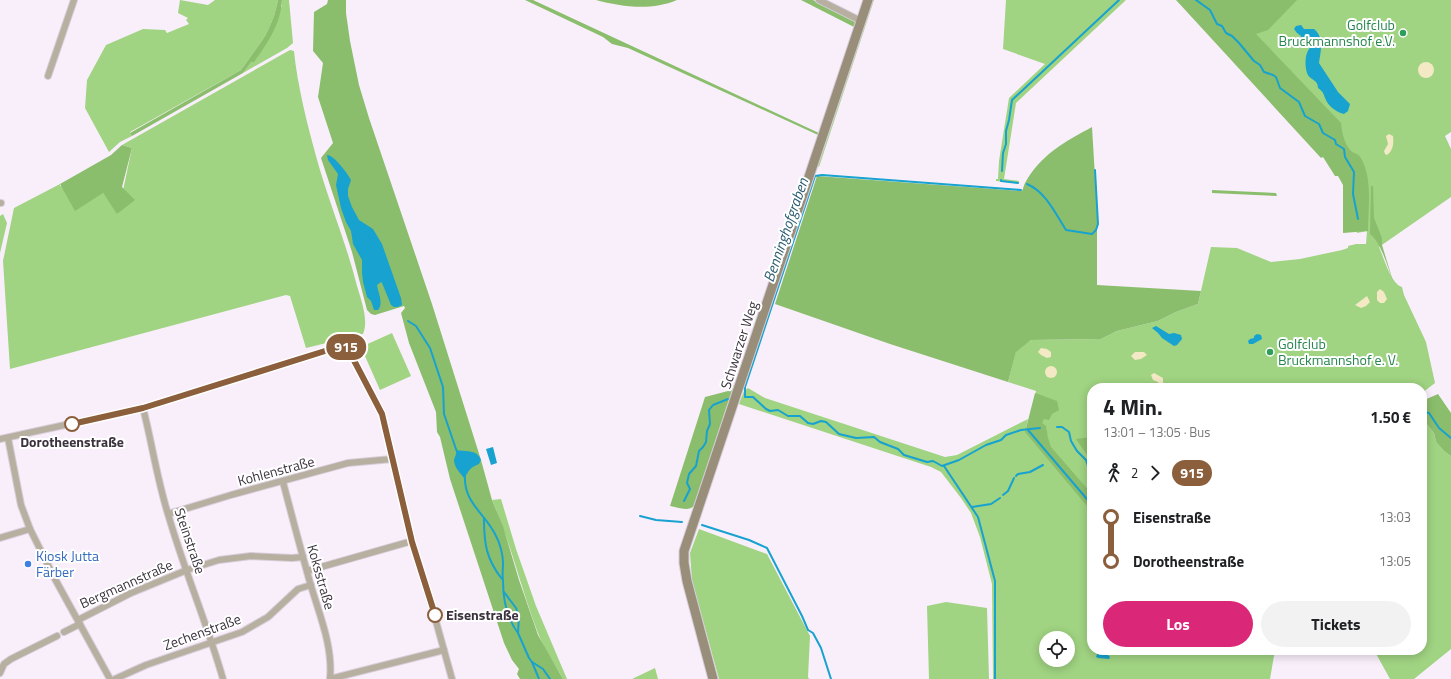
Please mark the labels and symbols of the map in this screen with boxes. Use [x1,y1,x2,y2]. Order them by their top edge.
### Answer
place label: Golfclub Bruckmannshof e.V. [1279,14,1395,51]
marker: Golfclub Bruckmannshof e.V. [1398,28,1408,38]
water label: Benninghofgraben [757,174,814,285]
street label: Schwarzer Weg [714,298,763,392]
place label: Golfclub Bruckmannshof e. V. [1278,333,1398,370]
line badge: 915 [323,334,369,360]
marker: Golfclub Bruckmannshof e. V. [1265,347,1275,357]
marker: Dorotheenstraße [64,416,80,432]
place label: Dorotheenstraße [20,431,124,452]
street label: Kohlenstraße [235,450,317,491]
street label: Steinstraße [169,505,212,577]
street label: Koksstraße [302,542,341,612]
place label: Kiosk Jutta Färber [36,545,99,582]
street label: Bergmannstraße [76,554,176,613]
marker: Kiosk Jutta Färber [23,559,33,569]
place label: Eisenstraße [446,604,519,625]
marker: Eisenstraße [427,607,443,623]
street label: Zechenstraße [160,608,243,655]

